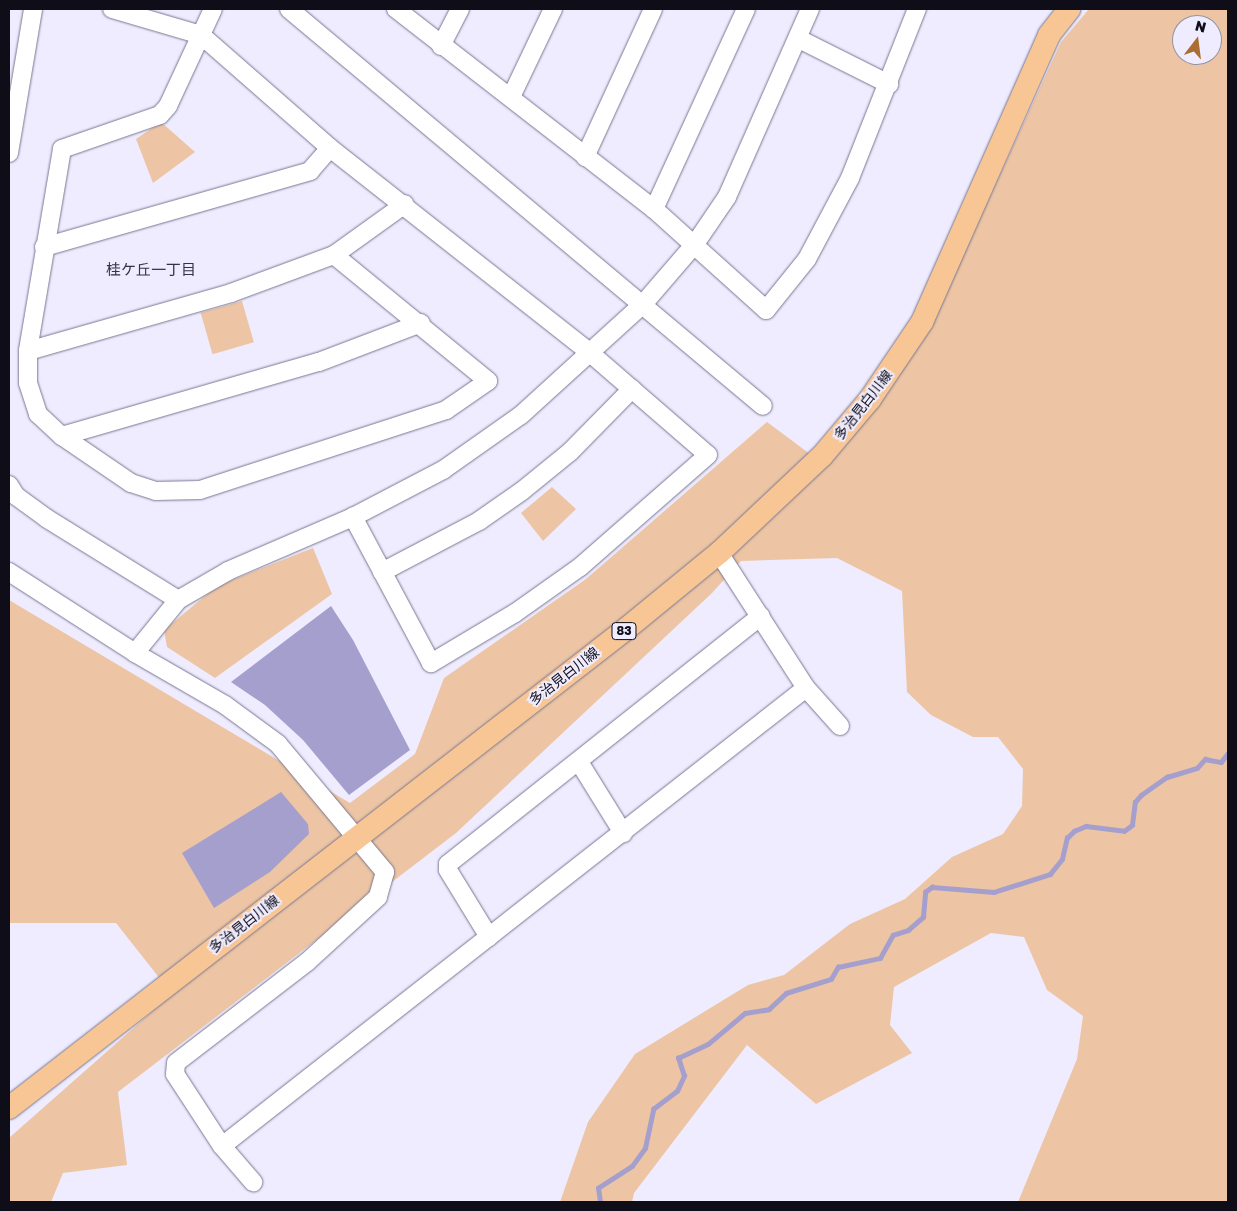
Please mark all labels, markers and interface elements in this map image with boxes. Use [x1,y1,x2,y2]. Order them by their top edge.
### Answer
north arrow [1172,15,1222,65]
text: N [1193,16,1208,36]
district label: 桂ケ丘一丁目 [106,261,196,279]
street label: 多治見白川線 [831,367,895,443]
road number: 83 [612,622,636,640]
street label: 多治見白川線 [526,644,602,708]
street label: 多治見白川線 [206,892,282,956]

